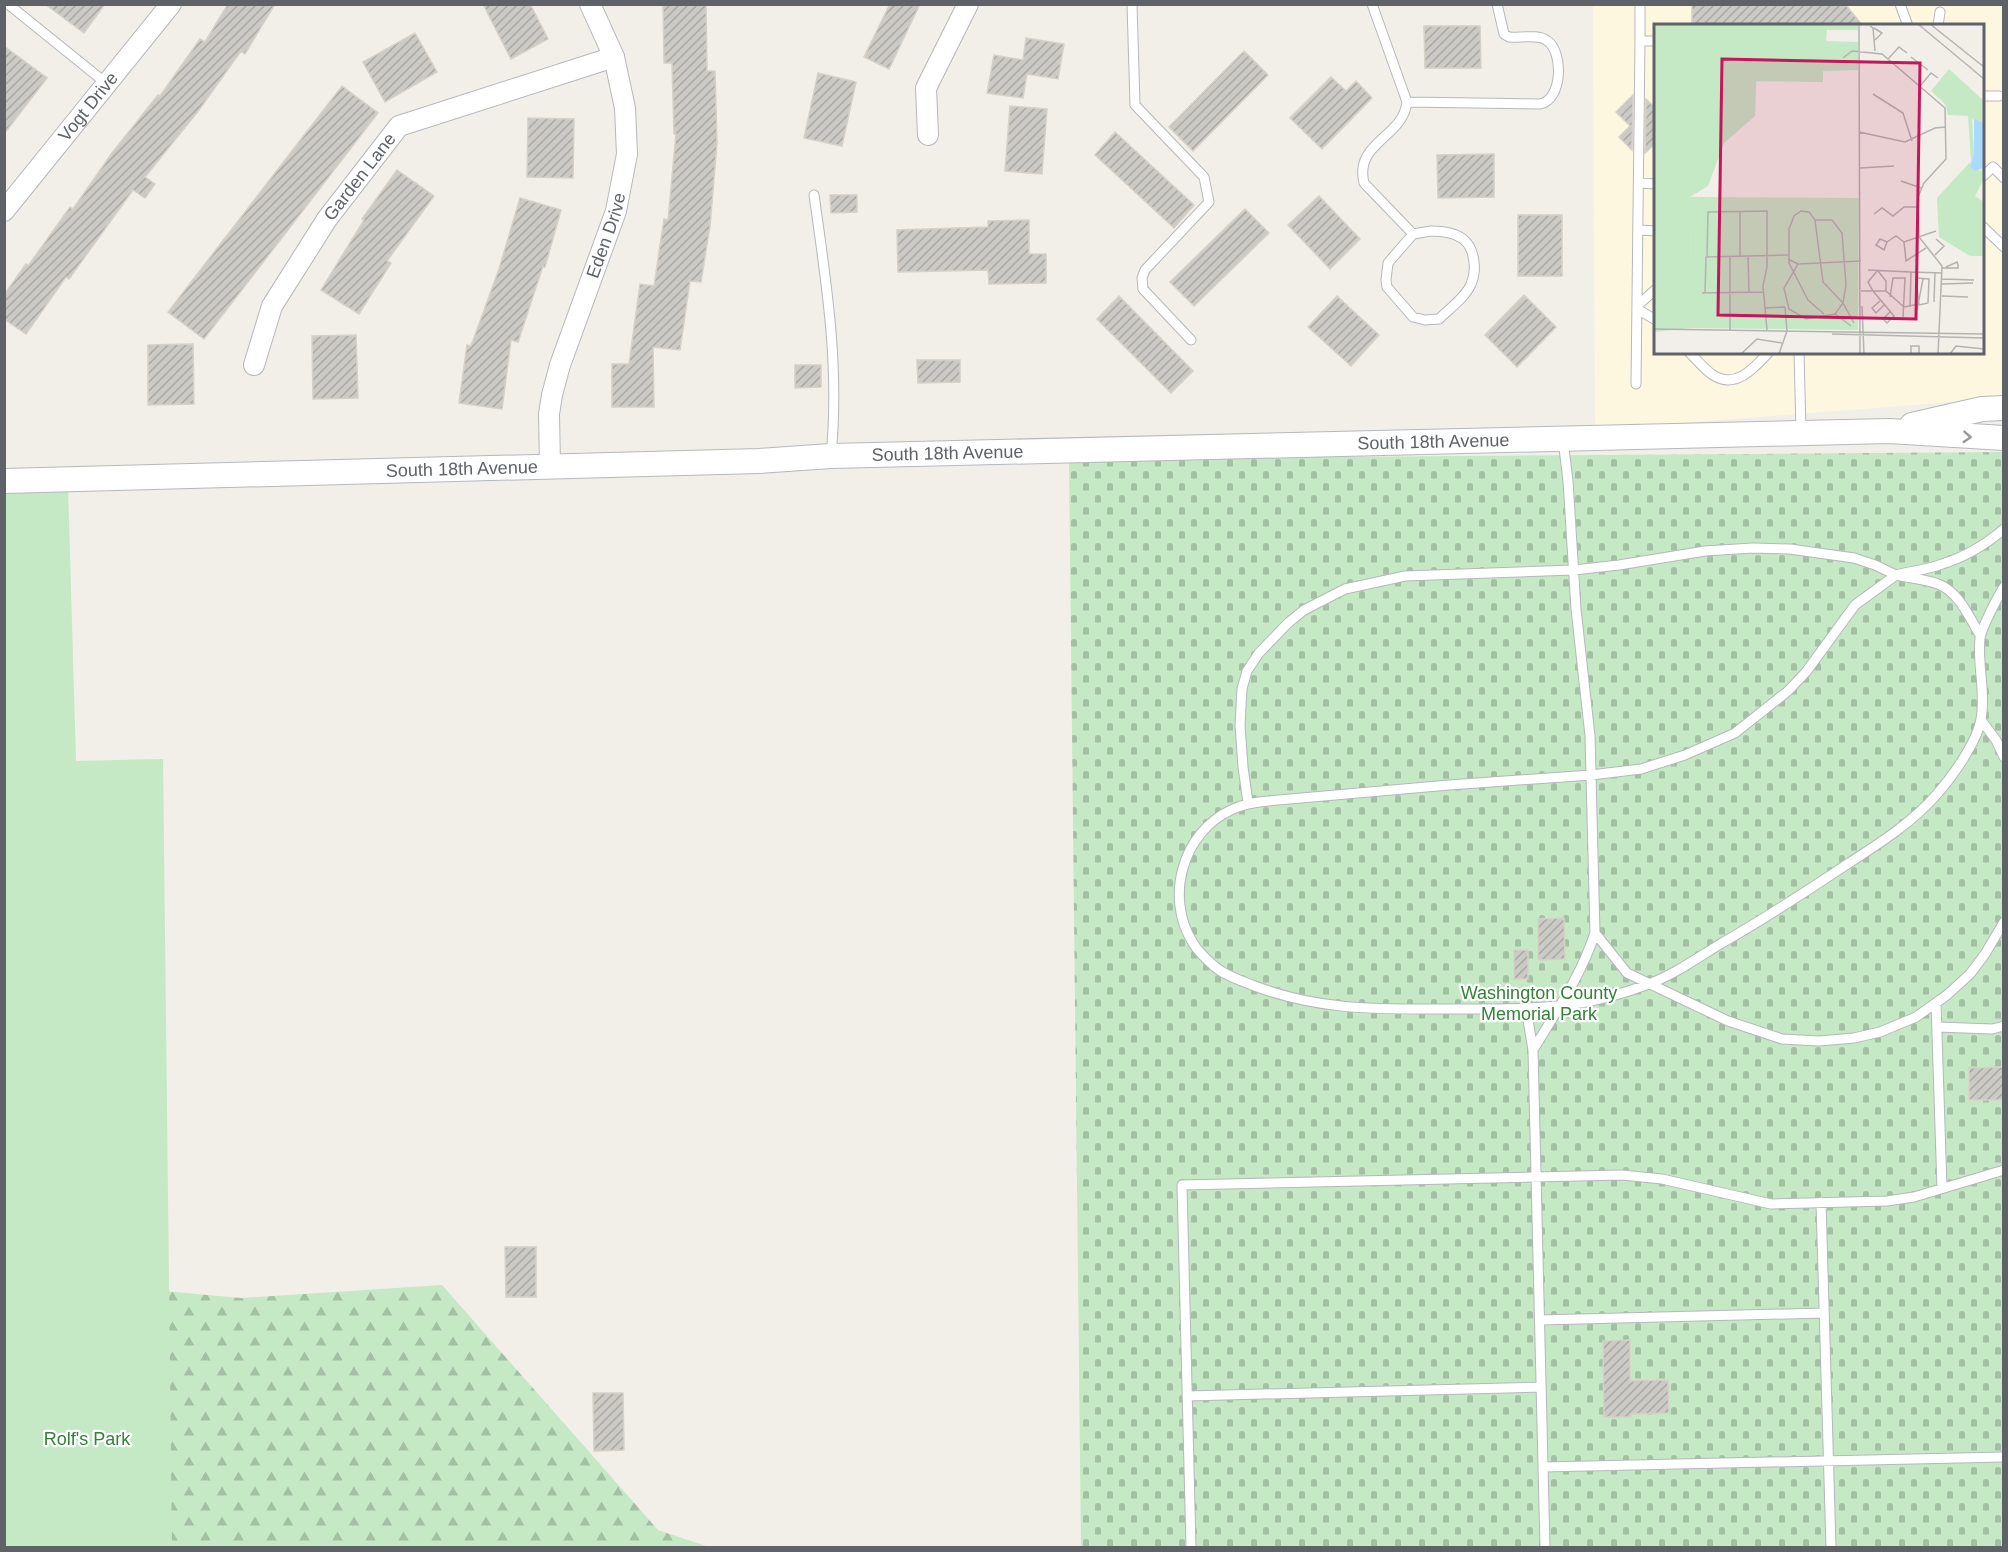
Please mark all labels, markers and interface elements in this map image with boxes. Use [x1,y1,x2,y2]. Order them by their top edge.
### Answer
inset map [1654,24,1984,354]
street label: Vogt Drive [54,68,122,145]
street label: Garden Lane [320,129,400,224]
street label: Eden Drive [582,191,629,281]
street label: South 18th Avenue [1357,430,1510,454]
one-way arrow [1963,430,1972,443]
street label: South 18th Avenue [871,441,1024,465]
street label: South 18th Avenue [386,457,538,481]
park label: Washington County Memorial Park [1461,983,1617,1024]
park label: Rolf's Park [44,1429,131,1449]

